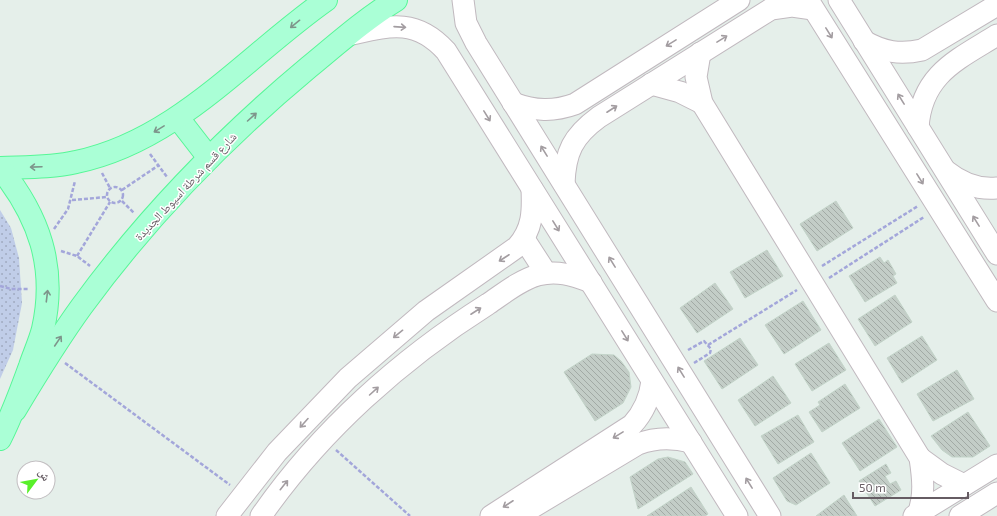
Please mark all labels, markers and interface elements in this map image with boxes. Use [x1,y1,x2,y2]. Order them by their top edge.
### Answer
one-way arrow [290,20,301,28]
one-way arrow [394,23,407,30]
one-way arrow [825,27,833,38]
one-way arrow [716,35,728,43]
one-way arrow [665,40,677,48]
one-way arrow [896,93,905,104]
one-way arrow [606,105,617,113]
one-way arrow [483,110,491,121]
one-way arrow [247,112,258,121]
one-way arrow [153,126,165,134]
street label: شارع قسم شرطة اسيوط الجديدة [131,129,240,244]
one-way arrow [540,146,548,157]
one-way arrow [30,163,43,170]
one-way arrow [917,173,925,185]
one-way arrow [972,215,980,227]
one-way arrow [552,220,560,232]
one-way arrow [498,254,509,262]
one-way arrow [608,256,616,268]
one-way arrow [43,290,51,303]
one-way arrow [471,307,482,315]
one-way arrow [393,330,404,338]
one-way arrow [621,330,629,342]
one-way arrow [54,336,62,347]
one-way arrow [676,367,685,378]
one-way arrow [369,386,379,396]
one-way arrow [299,418,308,428]
one-way arrow [613,431,624,439]
north arrow [16,460,56,500]
text: ش [35,466,54,484]
scale bar [853,474,968,500]
one-way arrow [745,477,753,489]
one-way arrow [280,479,289,490]
text: 50 m [859,480,886,494]
one-way arrow [503,500,514,508]

